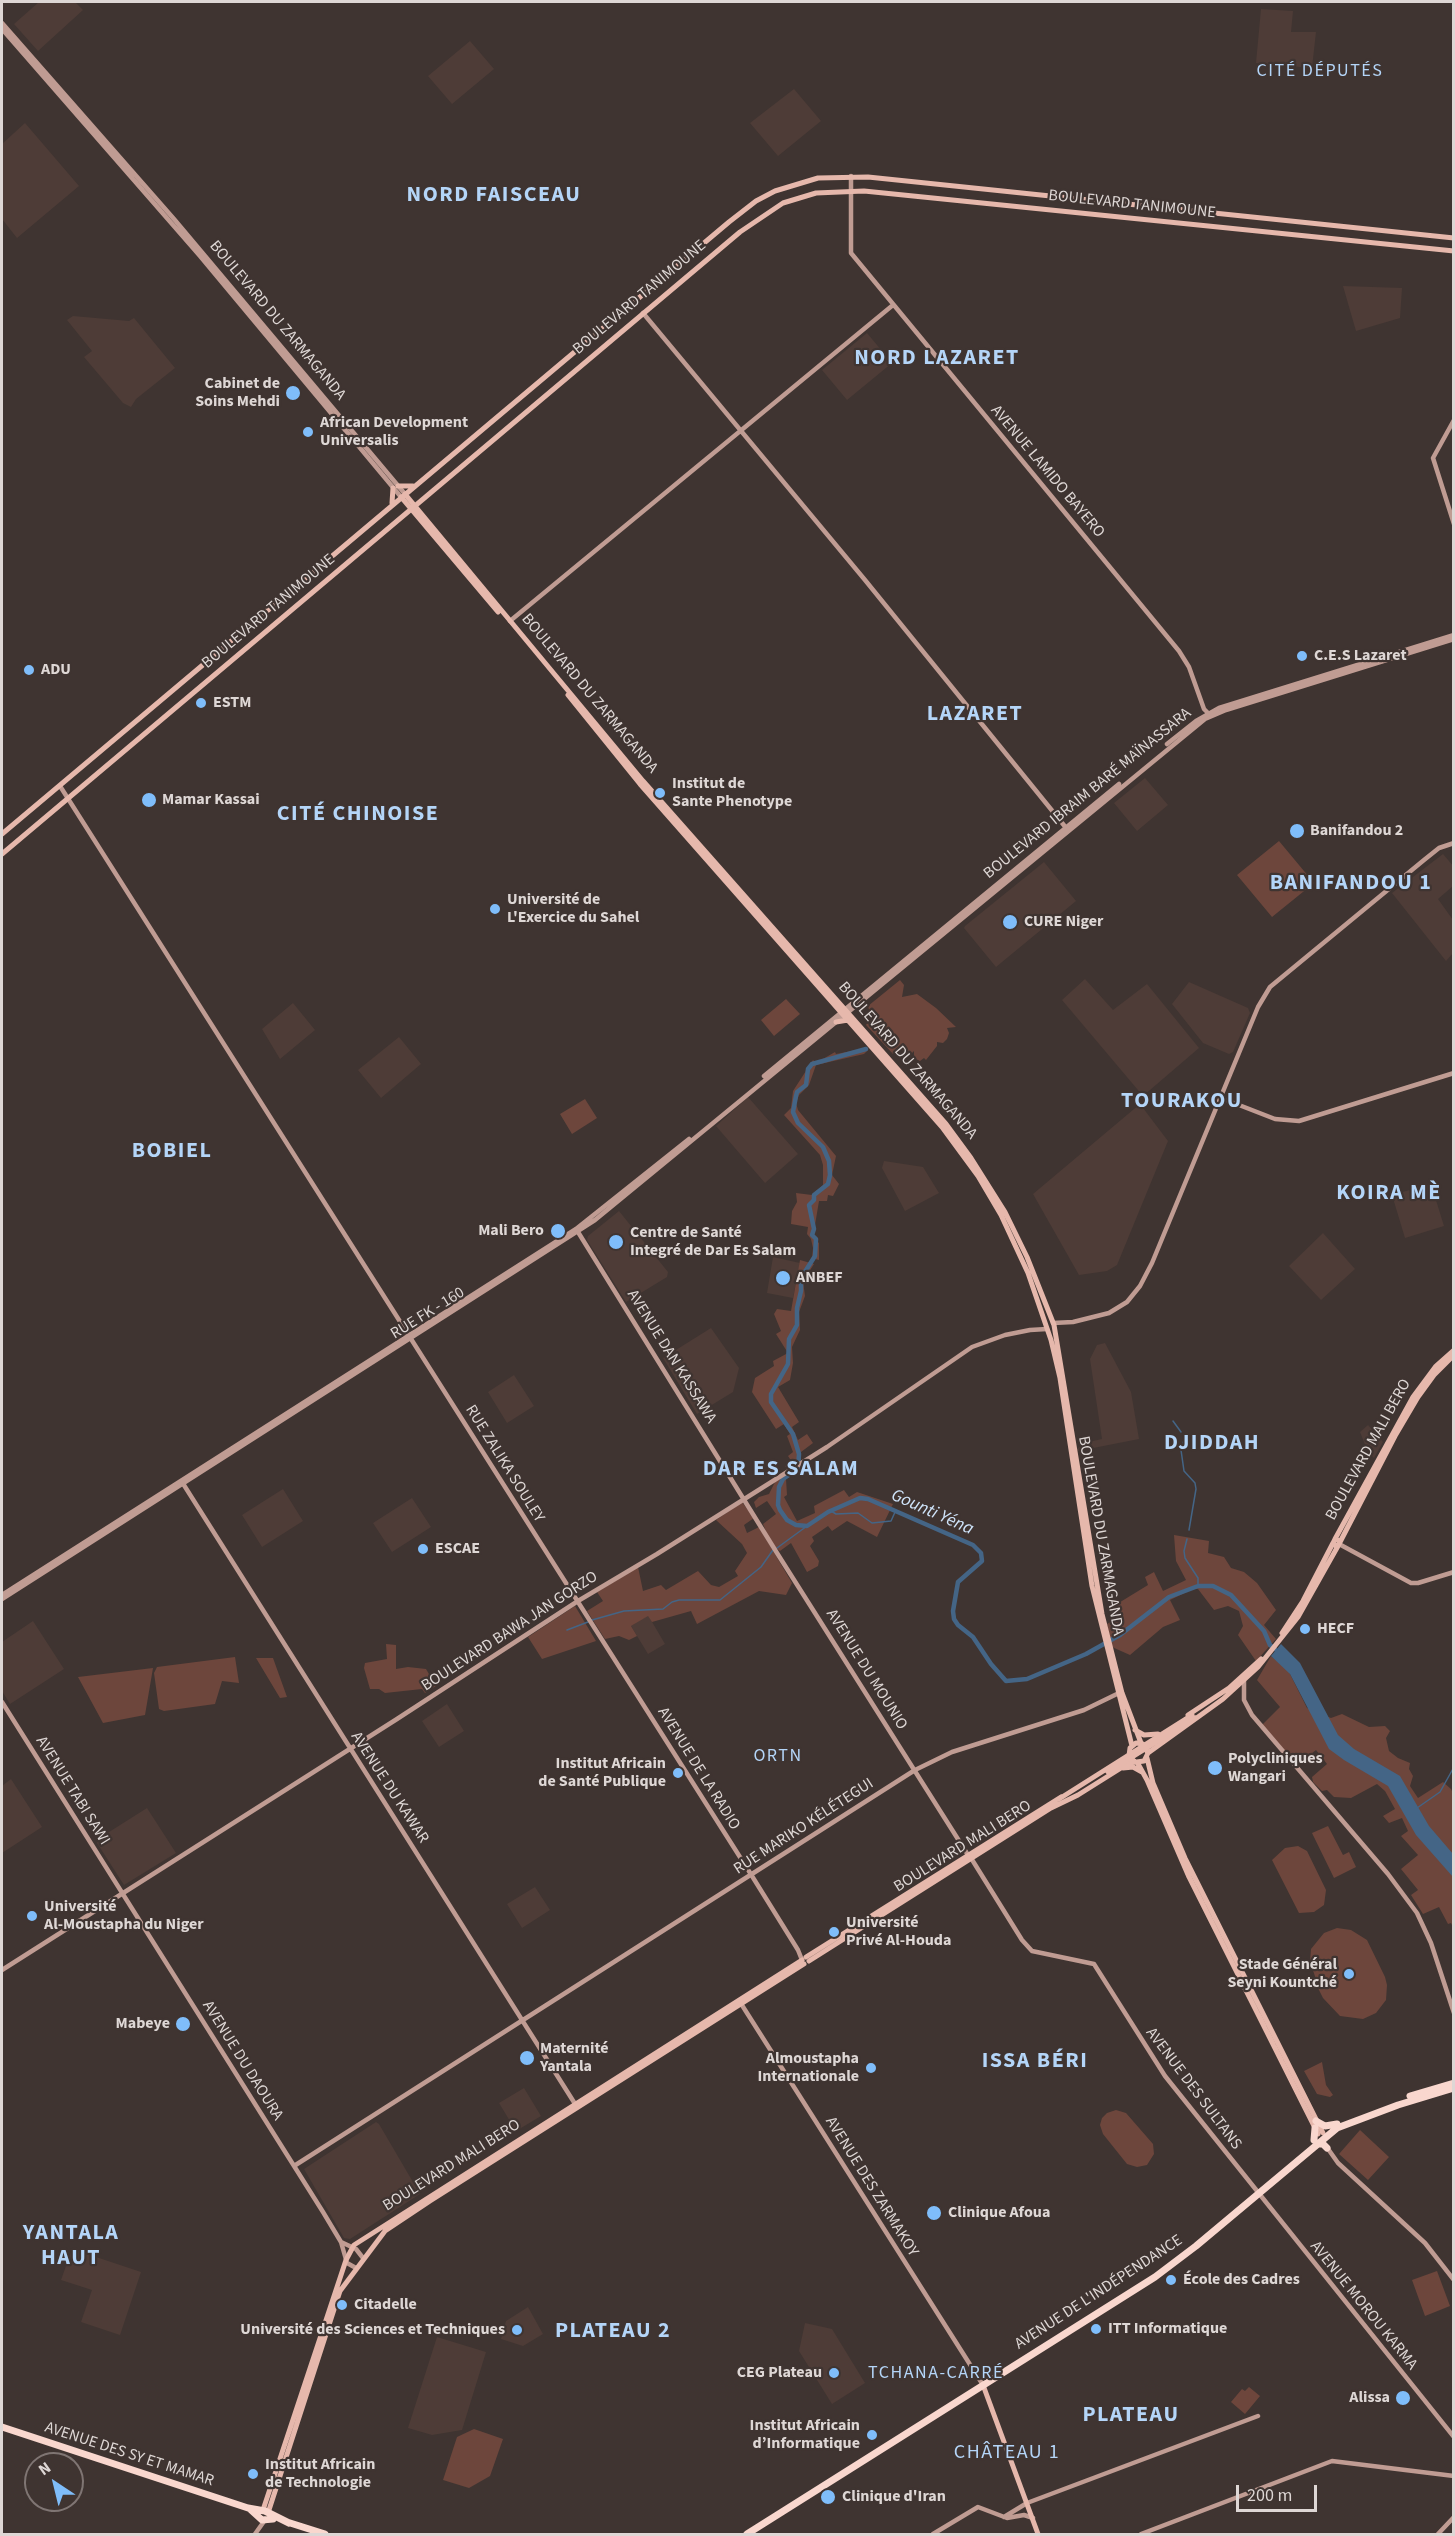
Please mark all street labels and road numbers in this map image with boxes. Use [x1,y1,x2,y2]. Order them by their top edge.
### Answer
street label: BOULEVARD TANIMOUNE [1047,187,1217,223]
street label: BOULEVARD DU ZARMAGANDA [205,237,349,405]
street label: BOULEVARD TANIMOUNE [569,237,711,359]
street label: AVENUE LAMIDO BAYERO [986,402,1108,542]
street label: BOULEVARD TANIMOUNE [198,551,340,673]
street label: BOULEVARD DU ZARMAGANDA [517,610,661,778]
street label: BOULEVARD IBRAIM BARÉ MAÏNASSARA [980,704,1196,884]
street label: BOULEVARD DU ZARMAGANDA [833,978,981,1144]
street label: RUE FK - 160 [388,1284,468,1344]
street label: AVENUE DAN KASSAWA [622,1287,720,1427]
street label: BOULEVARD MALI BERO [1322,1376,1416,1524]
street label: RUE ZALIKA SOULEY [460,1402,548,1526]
street label: BOULEVARD DU ZARMAGANDA [1073,1435,1127,1637]
street label: BOULEVARD BAWA JAN GORZO [418,1568,602,1696]
street label: AVENUE DU MOUNIO [821,1606,911,1734]
street label: AVENUE DE LA RADIO [652,1704,744,1834]
street label: AVENUE DU KAWAR [346,1729,432,1847]
street label: AVENUE TABI SAWI [31,1733,113,1849]
street label: RUE MARIKO KÉLÉTEGUI [731,1775,877,1879]
street label: BOULEVARD MALI BERO [891,1797,1035,1897]
street label: AVENUE DU DAOURA [197,1998,287,2124]
street label: AVENUE DES SULTANS [1141,2024,1245,2154]
street label: AVENUE DES ZARMAKOY [820,2114,922,2260]
street label: BOULEVARD MALI BERO [380,2116,524,2216]
street label: AVENUE DE L'INDÉPENDANCE [1011,2232,1187,2354]
street label: AVENUE MOROU KARMA [1305,2238,1421,2374]
street label: AVENUE DES SY ET MAMAR [42,2419,216,2491]

